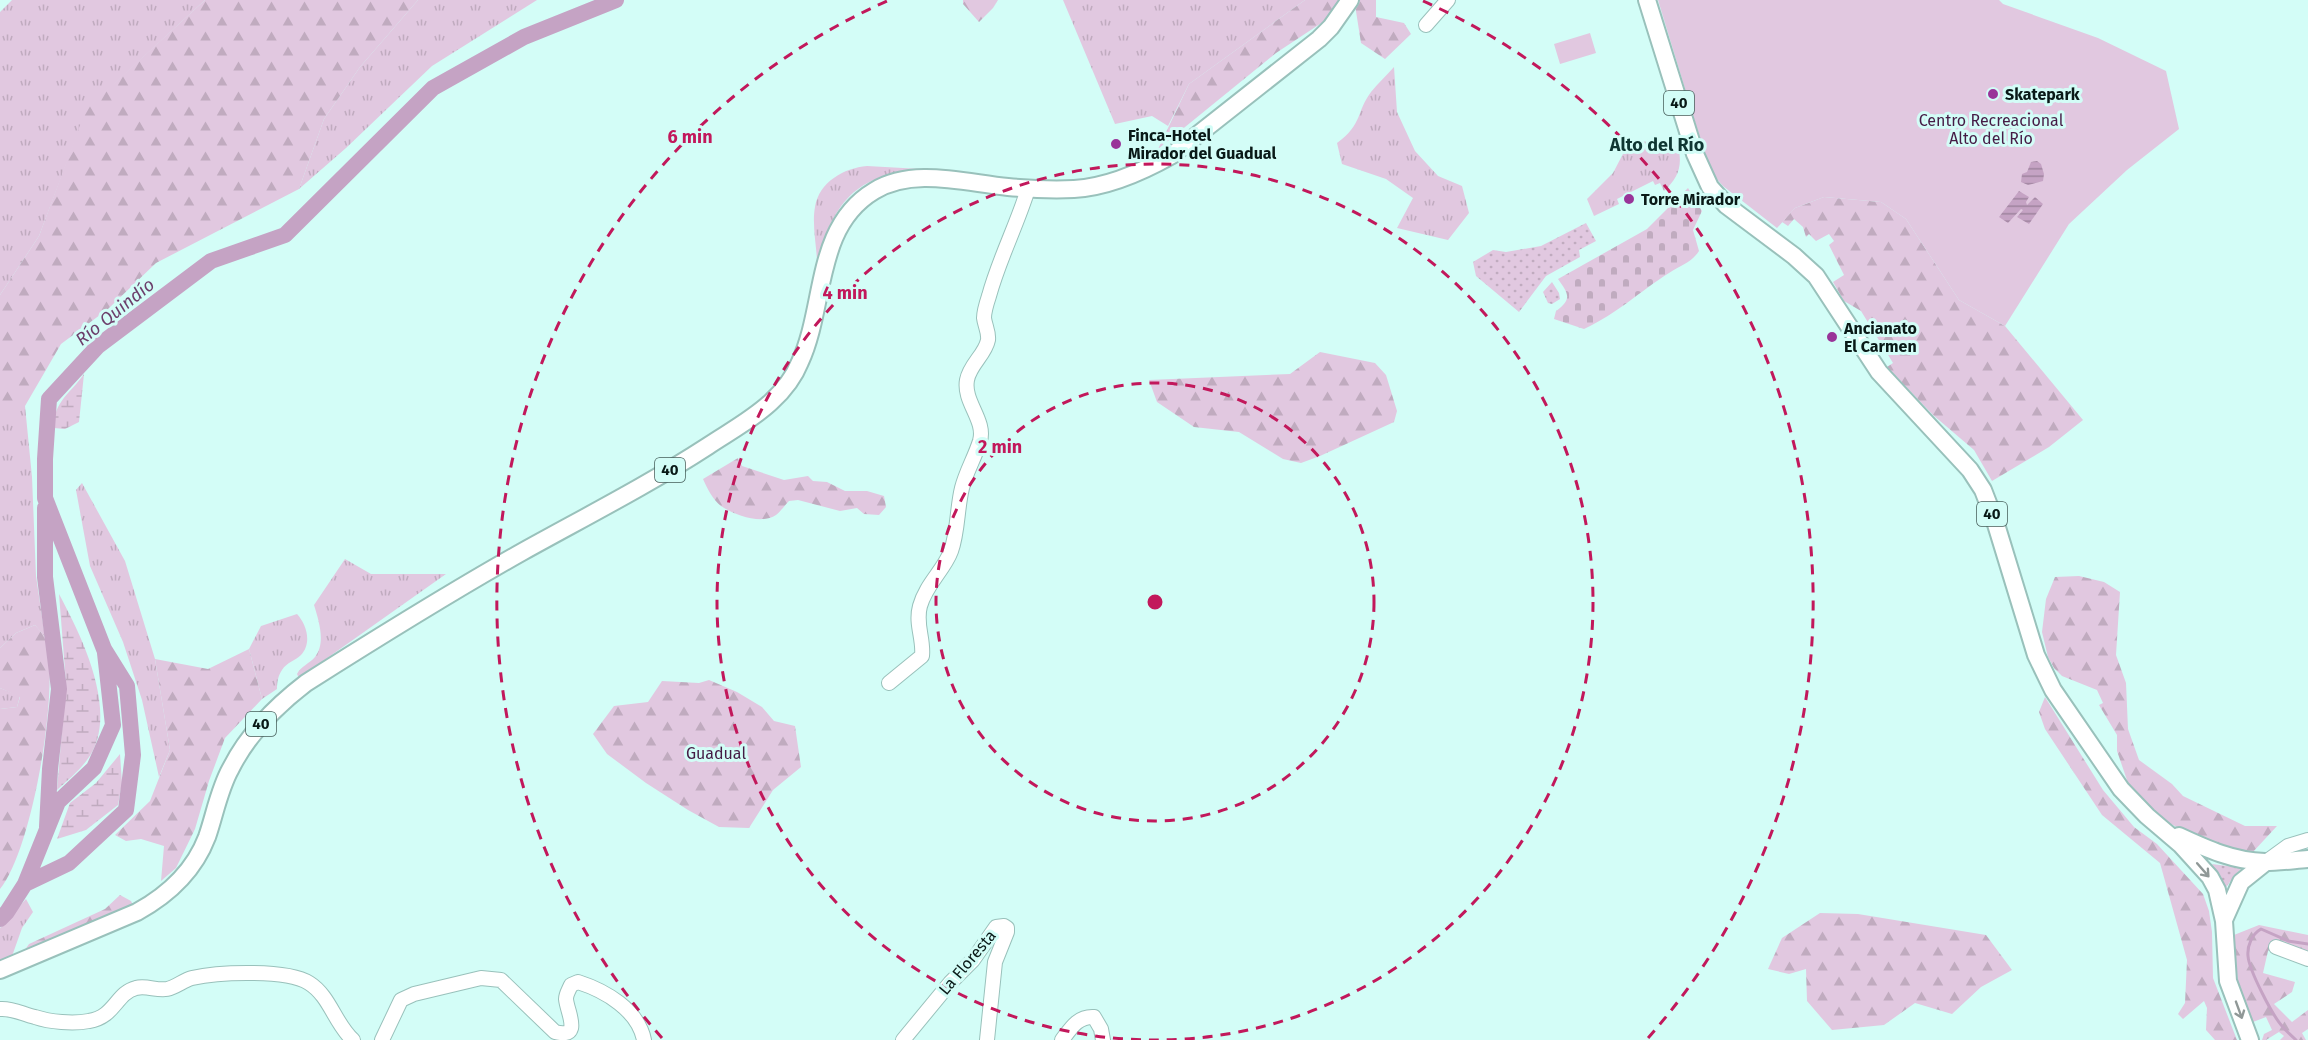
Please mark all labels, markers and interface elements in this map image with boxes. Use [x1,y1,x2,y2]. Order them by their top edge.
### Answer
place label: Skatepark [2005,85,2080,104]
marker: Skatepark [1986,87,2000,101]
road number: 40 [1664,91,1694,115]
park label: Centro Recreacional Alto del Río [1919,111,2064,148]
text: 6 min [667,126,713,148]
place label: Finca-Hotel Mirador del Guadual [1128,126,1276,163]
district label: Alto del Río [1609,134,1704,156]
marker: Finca-Hotel Mirador del Guadual [1109,137,1123,151]
place label: Torre Mirador [1641,190,1741,209]
marker: Torre Mirador [1622,192,1636,206]
water label: Río Quindío [71,273,159,351]
text: 4 min [822,282,868,304]
place label: Ancianato El Carmen [1843,319,1917,356]
marker: Ancianato El Carmen [1825,330,1839,344]
text: 2 min [978,436,1022,458]
road number: 40 [655,458,685,482]
road number: 40 [1977,502,2007,526]
centre of rings [1145,592,1165,612]
road number: 40 [246,712,276,736]
park label: Guadual [686,744,746,763]
one-way arrow [2196,862,2210,877]
street label: La Floresta [935,926,1000,999]
one-way arrow [2234,1001,2245,1019]

